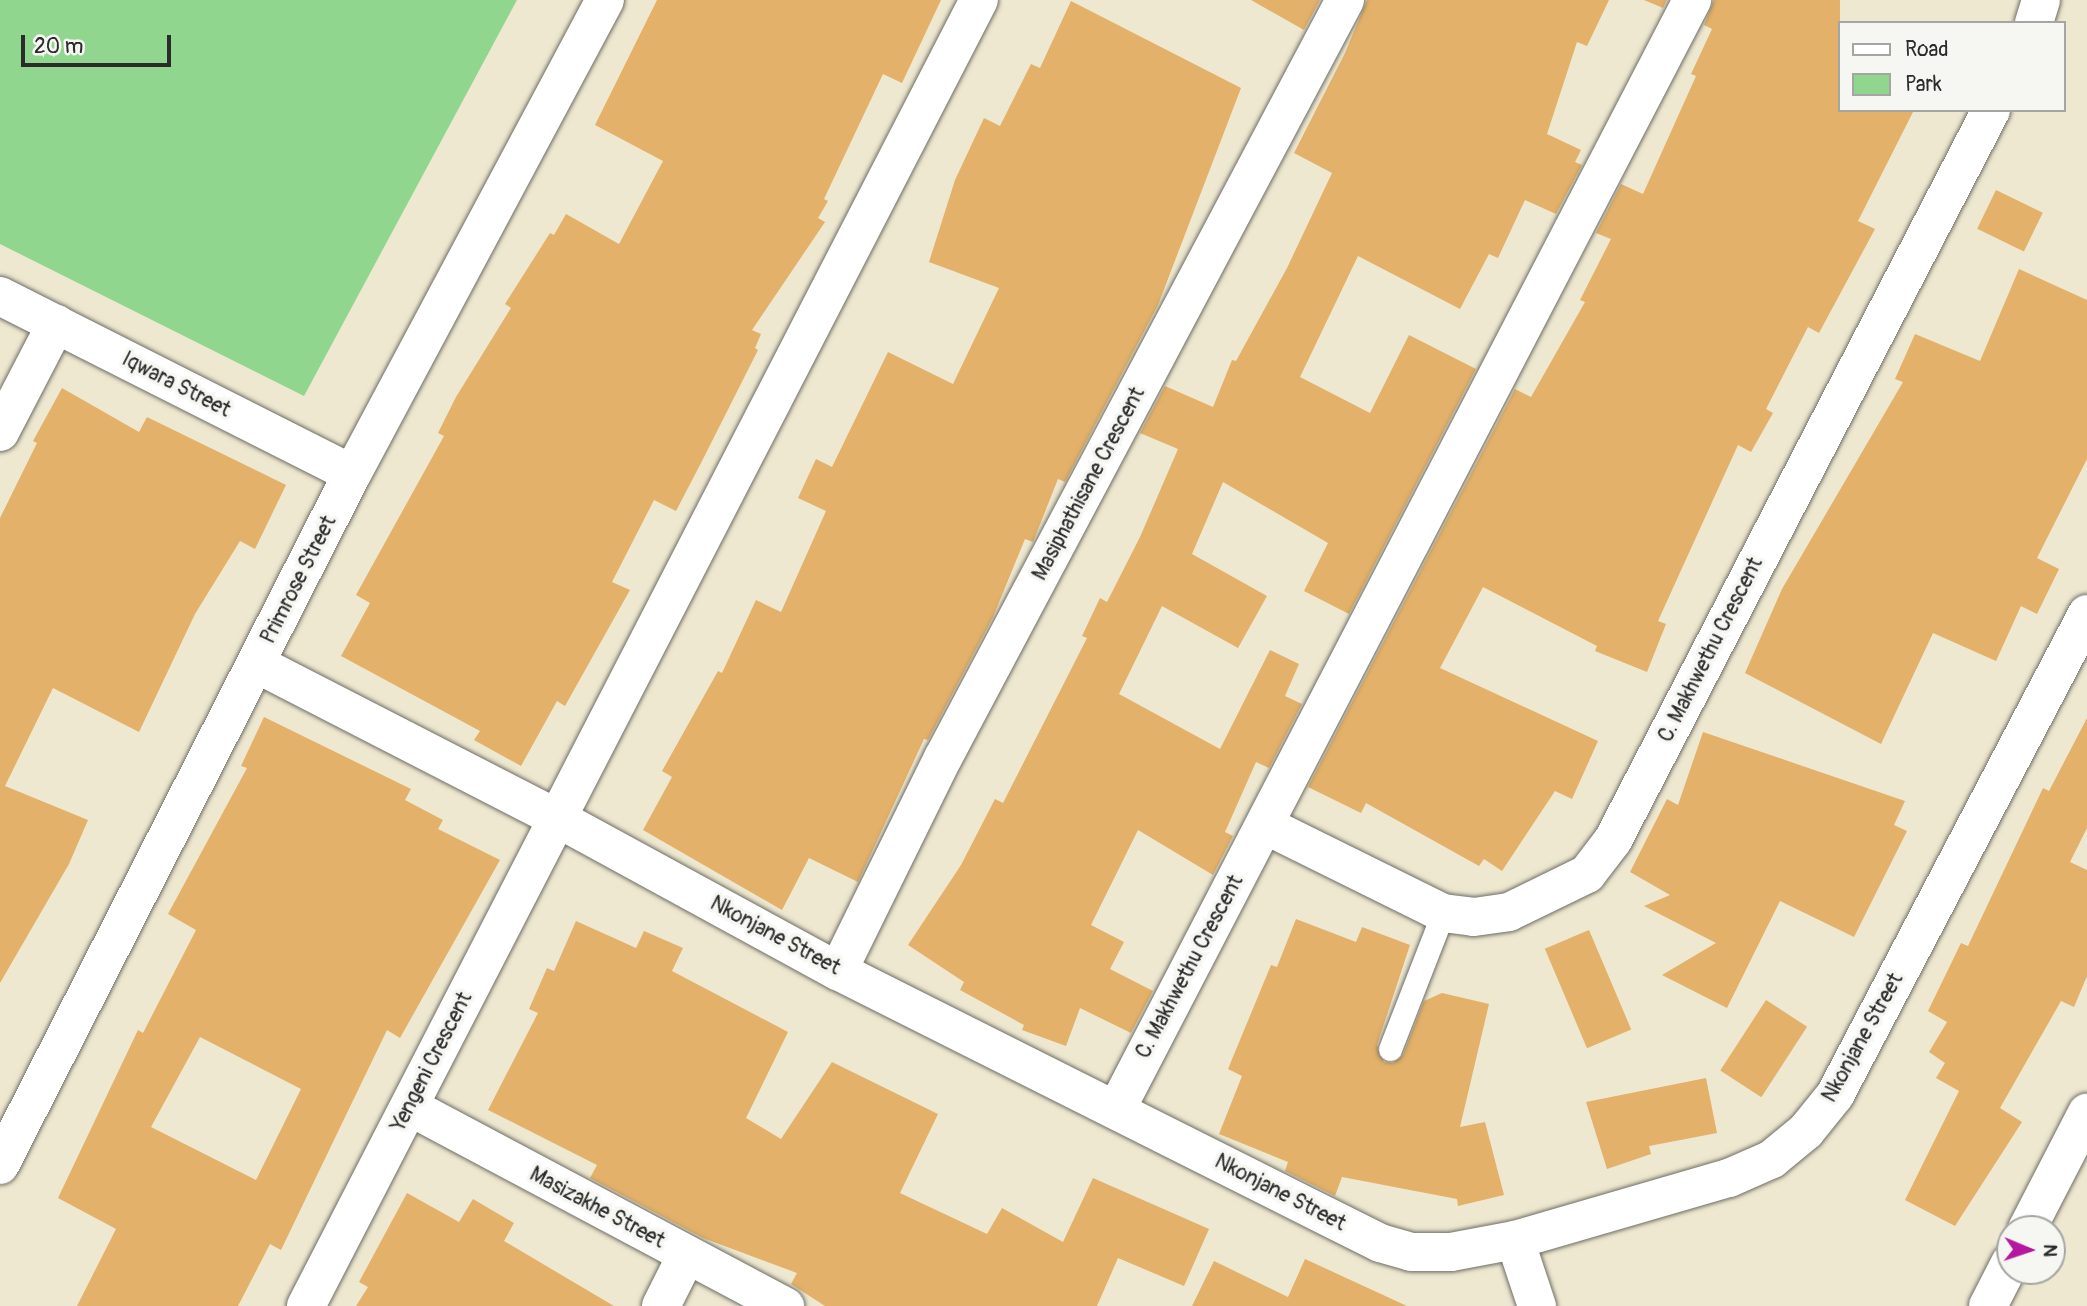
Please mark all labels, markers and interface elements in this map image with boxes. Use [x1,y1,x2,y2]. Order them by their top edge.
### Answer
scale bar [24,21,175,65]
legend [1839,21,2066,112]
text: 20 m [34,33,83,60]
text: Road [1905,36,1949,63]
text: Park [1905,71,1942,98]
street label: Iqwara Street [118,347,234,423]
street label: Masiphathisane Crescent [1027,383,1151,585]
street label: Primrose Street [256,512,342,648]
street label: C. Makhwethu Crescent [1653,553,1769,747]
street label: C. Makhwethu Crescent [1131,871,1249,1063]
street label: Nkonjane Street [706,891,844,981]
street label: Nkonjane Street [1817,969,1909,1107]
street label: Yengeni Crescent [386,988,478,1136]
street label: Nkonjane Street [1210,1149,1350,1237]
street label: Masizakhe Street [525,1162,669,1254]
north arrow [1996,1215,2066,1285]
text: N [2038,1244,2062,1257]

